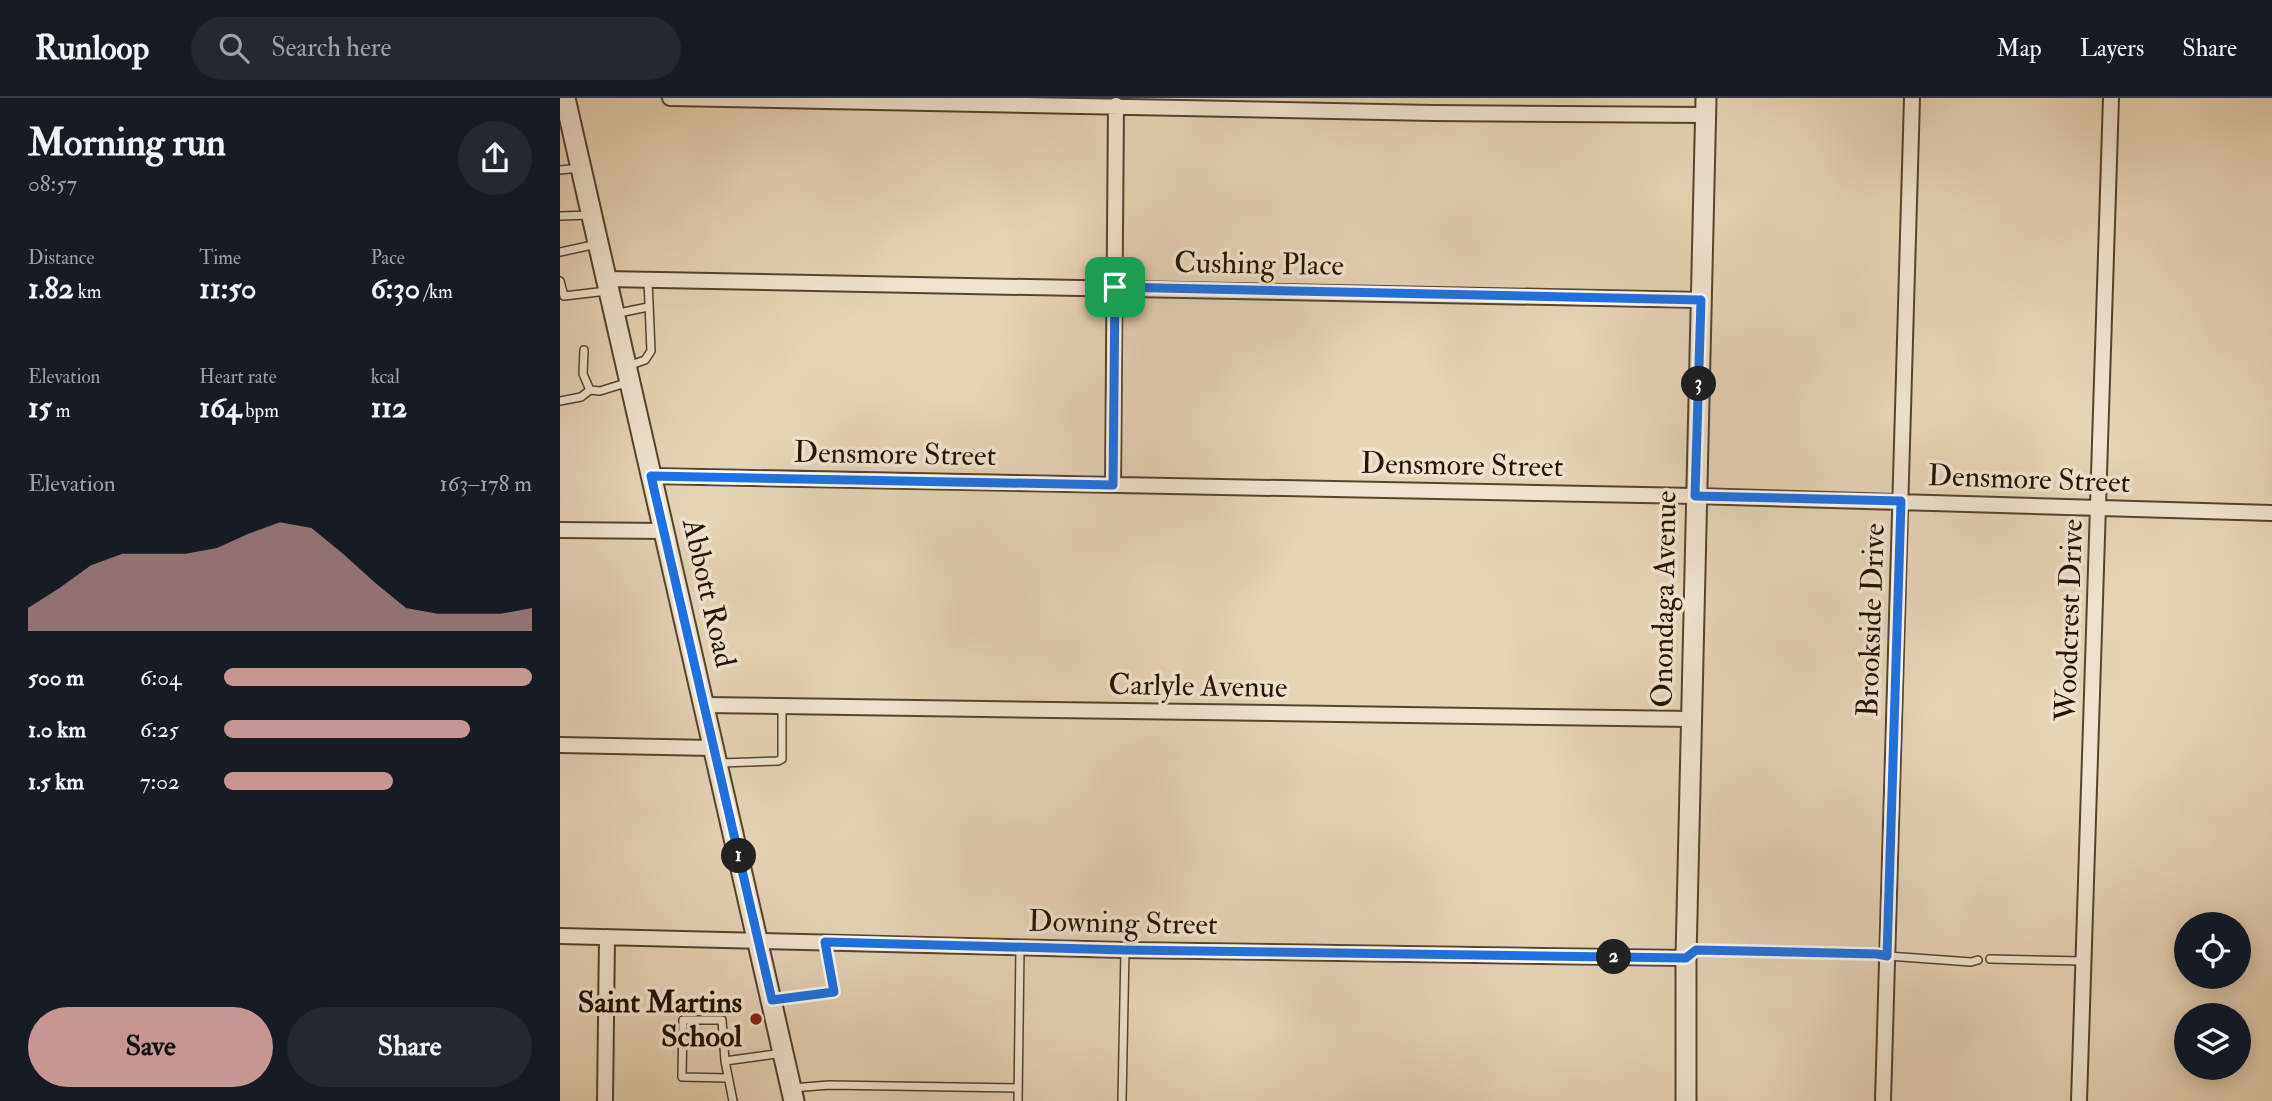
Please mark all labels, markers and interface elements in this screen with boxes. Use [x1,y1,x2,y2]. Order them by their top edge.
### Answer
search box [191,17,681,80]
text: Runloop [35,28,149,69]
icon: search [215,29,253,67]
text: Search here [271,32,391,64]
text: Map [1997,33,2042,64]
text: Layers [2080,33,2144,64]
text: Share [2182,33,2237,64]
text: Morning run [28,119,226,167]
button: share [458,121,532,195]
text: 08:57 [28,169,77,198]
street label: Cushing Place [1174,244,1344,284]
text: Distance [28,246,94,270]
text: Time [199,246,241,270]
text: Pace [371,246,405,270]
pin [1085,257,1145,317]
icon: arrive [1096,268,1134,306]
text: 1.82 [28,270,74,307]
text: 11:50 [199,270,256,307]
text: 6:30 [371,270,420,307]
text: km [74,280,102,304]
text: /km [420,280,453,304]
text: Elevation [28,365,100,389]
text: Heart rate [199,365,277,389]
text: kcal [371,365,400,389]
pin: 3 [1682,366,1716,402]
text: 3 [1695,371,1702,395]
text: 15 [28,389,52,426]
text: 164 [199,389,241,426]
text: 112 [371,389,407,426]
text: m [52,399,71,423]
text: bpm [241,399,279,423]
street label: Densmore Street [793,434,997,474]
street label: Densmore Street [1360,445,1564,485]
street label: Densmore Street [1927,457,2131,501]
text: Elevation [28,469,116,498]
text: 163–178 m [440,469,532,498]
street label: Onondaga Avenue [1644,490,1684,708]
street label: Abbott Road [674,514,744,671]
street label: Woodcrest Drive [2047,518,2091,723]
street label: Brookside Drive [1849,522,1893,718]
text: 500 m [28,663,84,692]
text: 6:04 [140,663,181,692]
street label: Carlyle Avenue [1108,666,1288,706]
text: 1.0 km [28,715,86,744]
text: 6:25 [140,715,179,744]
text: 1.5 km [28,767,84,796]
text: 7:02 [140,767,180,796]
pin: 1 [722,838,756,874]
text: 1 [735,843,742,867]
street label: Downing Street [1028,903,1218,943]
map controls [2174,912,2251,1080]
button: locate [2174,912,2251,989]
pin: 2 [1596,940,1632,974]
text: 2 [1609,944,1618,968]
place label: Saint Martins School [578,984,742,1055]
button: layers [2174,1003,2251,1080]
button: Save [28,1007,273,1087]
button: Share [287,1007,532,1087]
marker: Saint Martins School [748,1011,764,1027]

